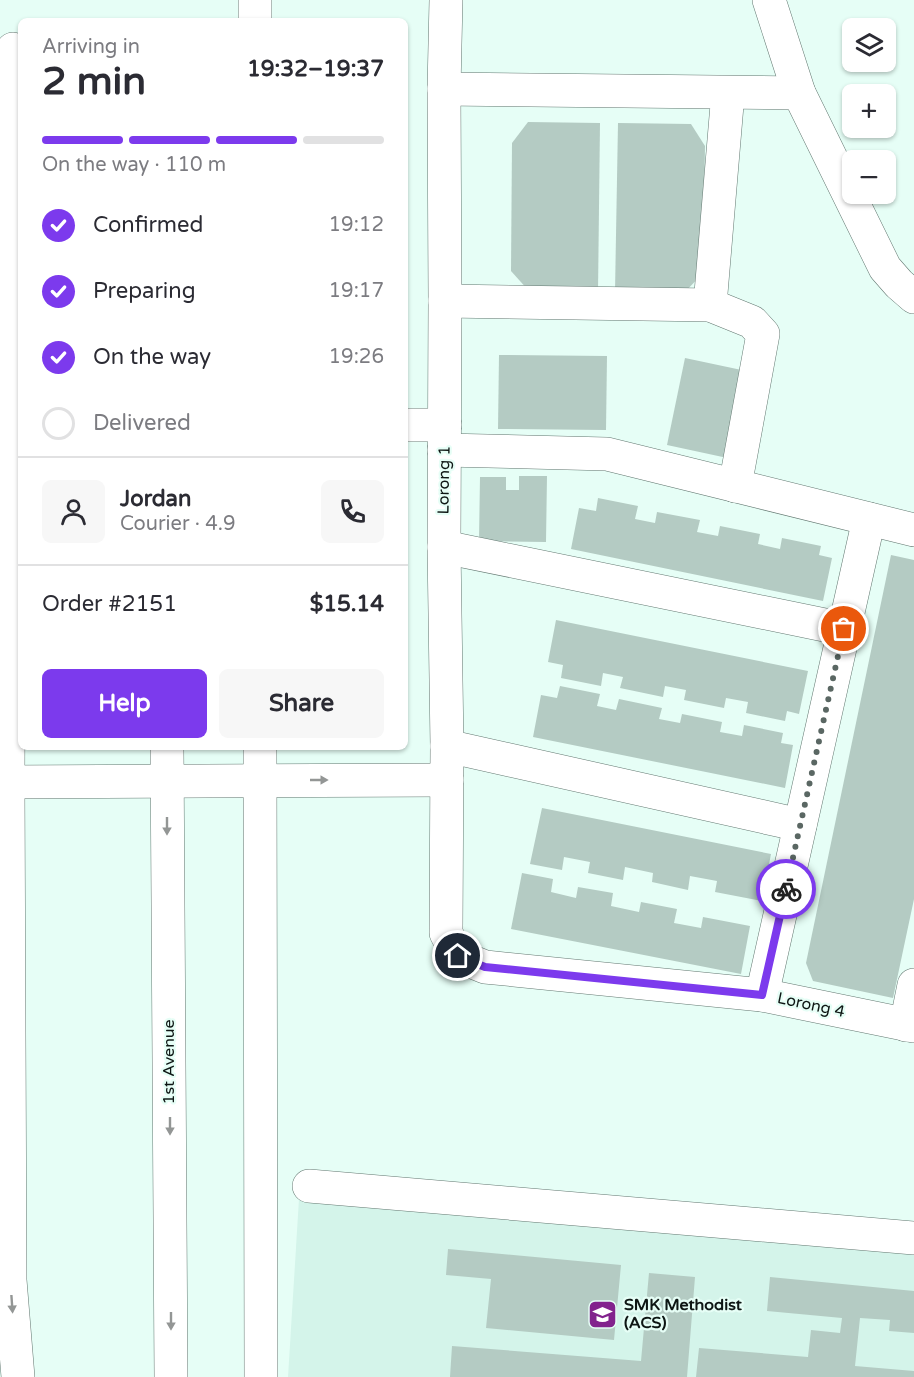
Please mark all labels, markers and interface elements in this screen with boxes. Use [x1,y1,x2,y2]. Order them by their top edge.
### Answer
map controls [842,18,896,204]
button: layers [842,18,896,72]
text: Arriving in [42,35,140,59]
text: 19:32–19:37 [247,56,384,82]
text: 2 min [42,58,146,105]
button: + [842,84,896,138]
button: − [842,150,896,204]
text: On the way · 110 m [42,153,226,177]
icon: check [42,209,75,242]
text: Confirmed [93,212,203,238]
text: 19:12 [329,213,384,237]
icon: check [42,275,75,308]
text: Preparing [93,278,196,304]
text: 19:17 [329,279,384,303]
icon: check [42,341,75,374]
text: On the way [93,344,211,370]
text: 19:26 [329,345,384,369]
text: Delivered [93,410,191,436]
street label: Lorong 1 [433,446,455,514]
button: person [42,480,105,543]
button: phone [321,480,384,543]
text: Jordan [120,486,191,512]
text: Courier · 4.9 [120,512,235,536]
text: Order #2151 [42,591,177,617]
text: $15.14 [310,591,384,617]
pin [818,603,869,654]
icon: bag [827,612,860,645]
button: Help [42,669,207,738]
button: Share [219,669,384,738]
one-way arrow [309,775,328,785]
one-way arrow [162,817,172,836]
courier [756,859,816,919]
icon: bike [770,873,803,906]
pin [432,930,483,981]
icon: home [441,939,474,972]
street label: Lorong 4 [775,988,847,1022]
street label: 1st Avenue [159,1019,179,1105]
one-way arrow [165,1117,174,1136]
one-way arrow [7,1294,17,1313]
place label: SMK Methodist (ACS) [624,1295,743,1333]
school or university icon: SMK Methodist (ACS) [587,1298,619,1330]
one-way arrow [166,1312,176,1331]

